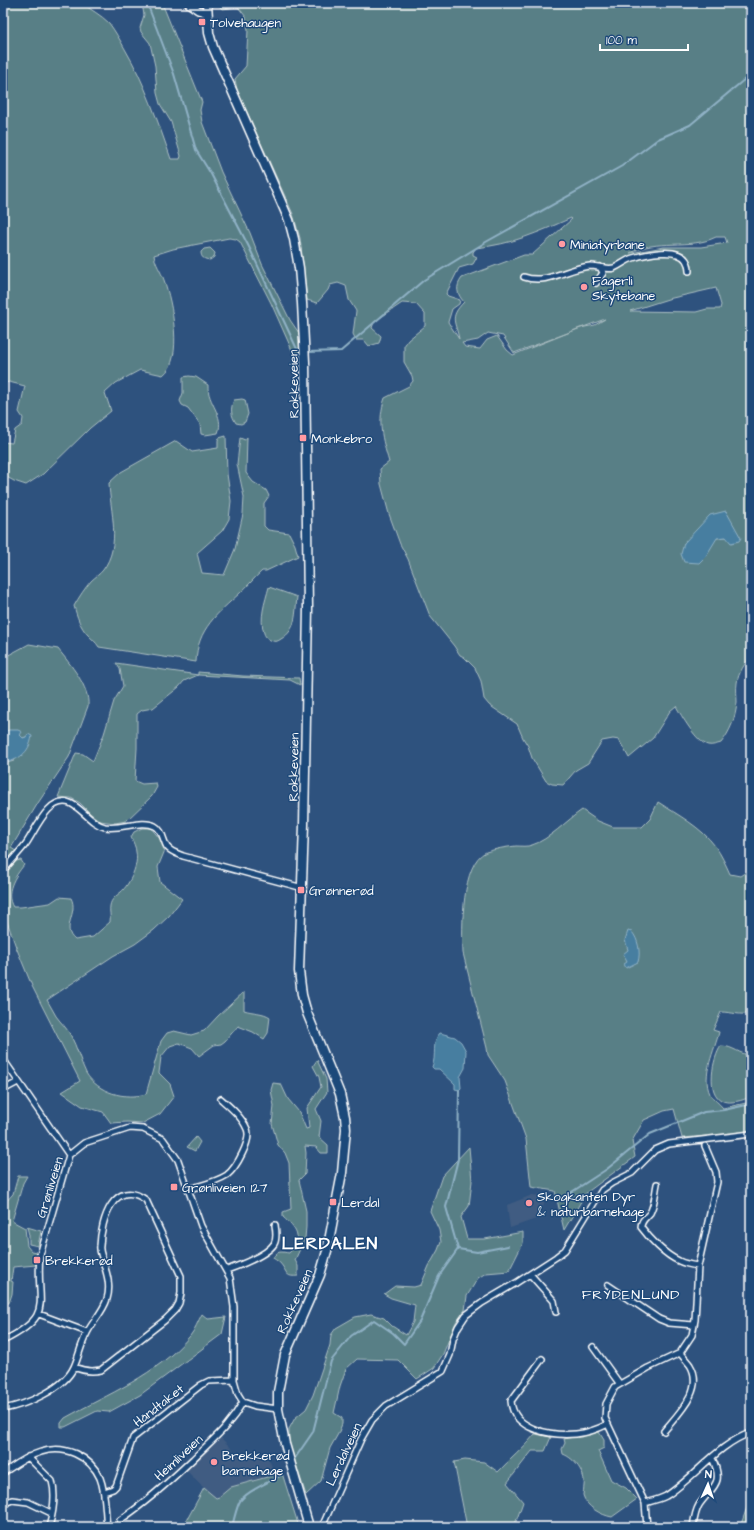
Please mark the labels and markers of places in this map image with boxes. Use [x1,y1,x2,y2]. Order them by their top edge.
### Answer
place label: Tolvehaugen [210,14,282,33]
marker: Tolvehaugen [197,17,207,27]
place label: Miniatyrbane [570,236,645,255]
marker: Miniatyrbane [557,239,567,249]
place label: Fagerli Skytebane [592,272,655,306]
marker: Fagerli Skytebane [579,282,589,292]
place label: Monkebro [311,430,373,448]
marker: Monkebro [298,433,308,443]
place label: Grønnerød [309,882,374,900]
marker: Grønnerød [296,885,306,895]
place label: Grønliveien 127 [182,1179,268,1197]
marker: Grønliveien 127 [169,1182,179,1192]
place label: Skogkanten Dyr & naturbarnehage [537,1188,644,1222]
place label: Lerdal [341,1194,380,1212]
marker: Lerdal [328,1197,338,1207]
marker: Skogkanten Dyr & naturbarnehage [524,1198,534,1208]
place label: Brekkerød [45,1252,113,1270]
marker: Brekkerød [32,1255,42,1265]
place label: Brekkerød barnehage [222,1447,290,1481]
marker: Brekkerød barnehage [209,1457,219,1467]

